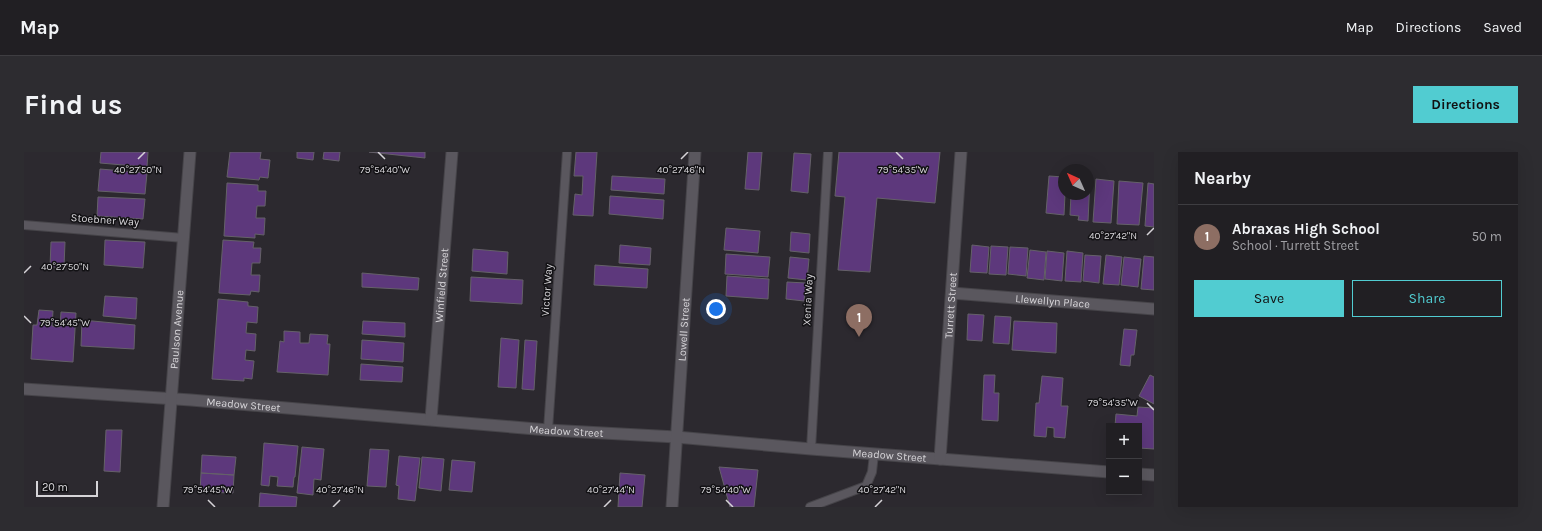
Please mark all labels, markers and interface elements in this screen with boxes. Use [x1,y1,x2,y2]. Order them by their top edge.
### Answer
text: Map [20,17,59,39]
text: Map [1346,19,1374,36]
text: Directions [1396,19,1461,36]
text: Saved [1483,19,1522,36]
button: Directions [1413,86,1518,123]
text: Find us [24,88,123,121]
text: 40°27'50"N [114,164,162,176]
text: 79°54'40"W [360,164,410,176]
text: 40°27'46"N [657,164,705,176]
text: 79°54'35"W [878,164,928,176]
north arrow [1058,164,1094,200]
text: Nearby [1194,168,1251,188]
street label: Stoebner Way [70,211,140,229]
text: Abraxas High School [1232,220,1380,238]
text: 1 [1205,229,1209,244]
text: 50 m [1472,229,1502,244]
text: 40°27'42"N [1089,230,1137,242]
text: School · Turrett Street [1232,238,1359,253]
street label: Winfield Street [432,248,451,323]
text: 40°27'50"N [41,261,89,273]
street label: Victor Way [539,263,555,317]
street label: Turrett Street [942,272,959,339]
street label: Xenia Way [800,274,816,326]
button: Save [1194,280,1344,317]
button: Share [1352,280,1502,317]
street label: Paulson Avenue [167,289,186,370]
street label: Llewellyn Place [1015,292,1091,310]
street label: Lowell Street [675,297,692,362]
your location [706,299,726,319]
pin: 1 [846,304,872,337]
text: 79°54'45"W [40,317,90,329]
street label: Meadow Street [206,395,281,414]
text: 79°54'35"W [1088,397,1138,409]
street label: Meadow Street [529,422,604,440]
map controls [1106,423,1142,495]
button: + [1106,423,1142,459]
street label: Meadow Street [852,446,927,464]
button: − [1106,459,1142,495]
scale bar [36,479,98,498]
text: 20 m [42,481,68,494]
text: 79°54'45"W [183,484,233,496]
text: 40°27'46"N [316,484,364,496]
text: 40°27'44"N [587,484,635,496]
text: 79°54'40"W [701,484,751,496]
text: 40°27'42"N [858,484,906,496]

